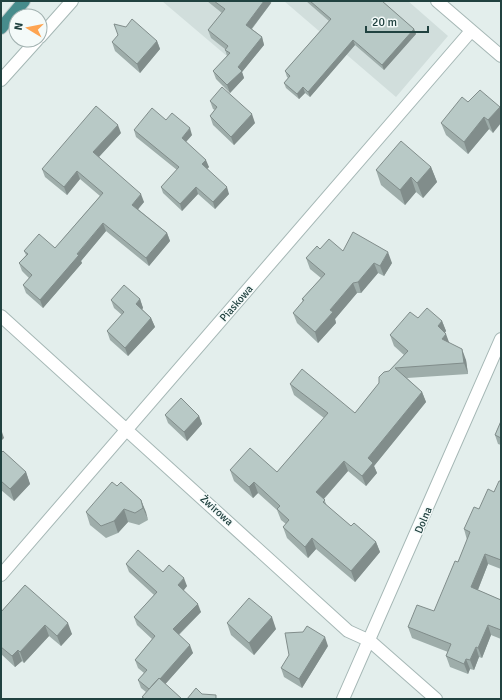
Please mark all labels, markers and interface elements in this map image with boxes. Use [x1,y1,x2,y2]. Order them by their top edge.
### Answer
north arrow [8,8,48,48]
scale bar [366,8,428,34]
text: 20 m [372,15,397,30]
text: N [12,21,26,31]
street label: Piaskowa [217,282,256,324]
street label: Żwirowa [198,491,237,529]
street label: Dolna [412,505,435,535]

